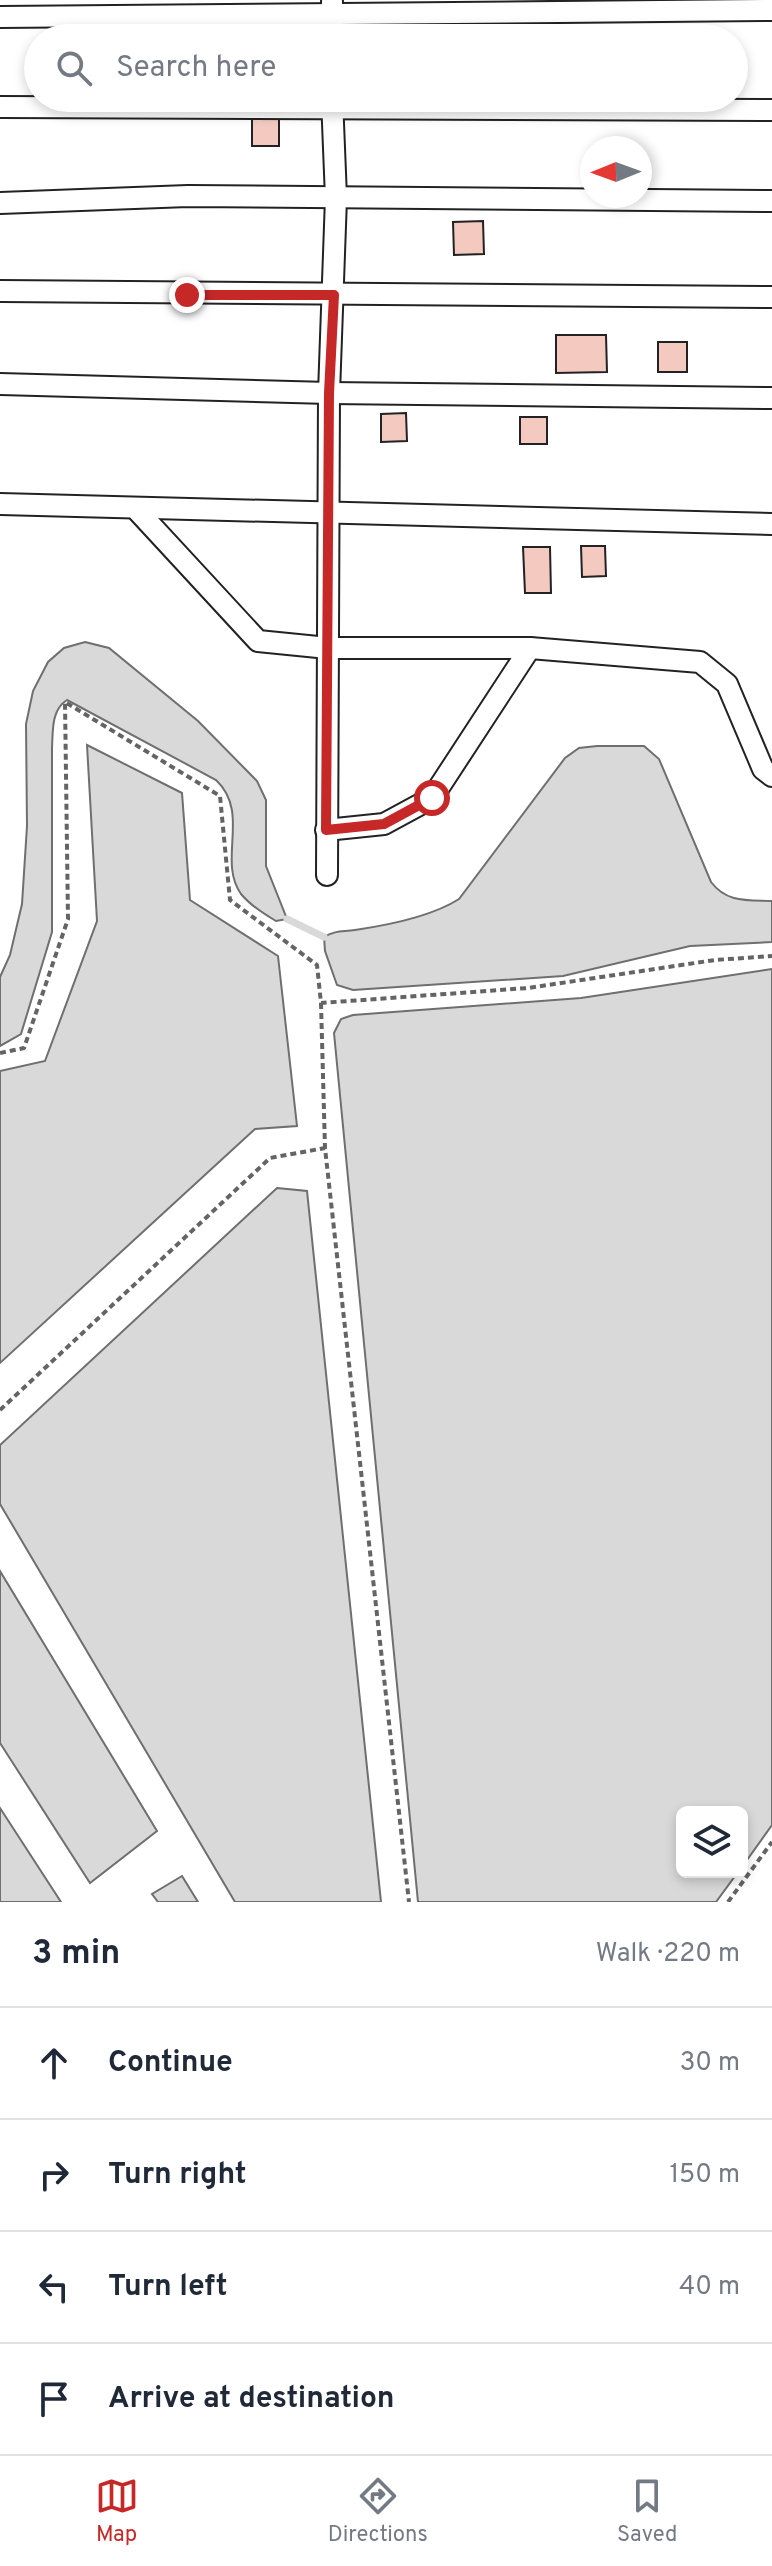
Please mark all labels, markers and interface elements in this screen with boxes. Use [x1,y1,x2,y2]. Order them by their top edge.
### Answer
search box [24,24,748,112]
icon: search [52,46,96,90]
text: Search here [116,50,276,87]
north arrow [580,136,652,208]
route end [169,277,205,313]
route start [414,780,450,816]
map controls [676,1806,748,1878]
button: layers [676,1806,748,1878]
text: 3 min [32,1933,120,1976]
text: Walk · 220 m [596,1938,740,1971]
icon: ahead [32,2041,76,2085]
text: Continue [108,2045,233,2082]
text: 30 m [680,2047,740,2080]
icon: right [32,2153,76,2197]
text: Turn right [108,2157,246,2194]
text: 150 m [669,2159,740,2192]
icon: left [32,2265,76,2309]
text: Turn left [108,2269,228,2306]
text: 40 m [679,2271,740,2304]
icon: arrive [32,2377,76,2421]
text: Arrive at destination [108,2381,394,2418]
tab: Map [95,2474,139,2549]
tab: Directions [328,2474,428,2549]
tab: Saved [617,2474,677,2549]

